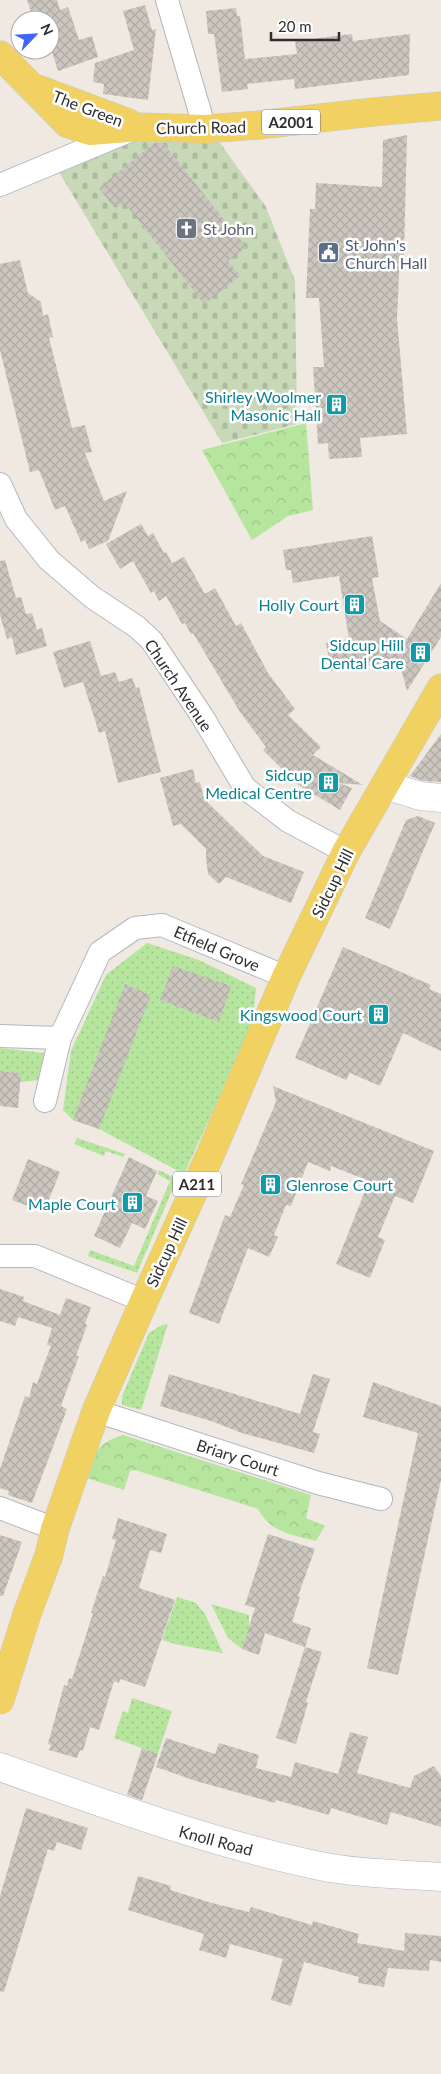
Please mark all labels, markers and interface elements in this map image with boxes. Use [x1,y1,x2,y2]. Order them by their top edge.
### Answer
north arrow [10,10,60,60]
scale bar [271,10,338,42]
text: 20 m [278,17,312,35]
text: N [37,21,57,38]
street label: The Green [50,86,126,130]
road number: A2001 [262,110,320,134]
street label: Church Road [156,117,246,137]
church icon: St John [175,216,199,240]
place label: St John [203,219,254,238]
place label: St John's Church Hall [345,235,427,272]
public building icon: St John's Church Hall [317,241,341,265]
place label: Shirley Woolmer Masonic Hall [205,387,321,424]
building icon: Shirley Woolmer Masonic Hall [325,393,349,417]
building icon: Holly Court [343,592,367,616]
place label: Holly Court [258,595,339,614]
street label: Church Avenue [141,635,217,735]
place label: Sidcup Hill Dental Care [321,635,404,672]
building icon: Sidcup Hill Dental Care [408,641,432,665]
place label: Sidcup Medical Centre [205,765,312,802]
building icon: Sidcup Medical Centre [316,771,340,795]
street label: Sidcup Hill [307,845,357,921]
street label: Etfield Grove [171,921,263,975]
building icon: Kingswood Court [366,1002,390,1026]
place label: Kingswood Court [240,1005,362,1024]
road number: A211 [173,1172,221,1196]
building icon: Glenrose Court [258,1172,282,1196]
place label: Glenrose Court [286,1175,393,1194]
building icon: Maple Court [120,1191,144,1215]
place label: Maple Court [28,1194,116,1213]
street label: Sidcup Hill [142,1214,190,1290]
street label: Briary Court [194,1435,282,1479]
street label: Knoll Road [177,1821,255,1859]

